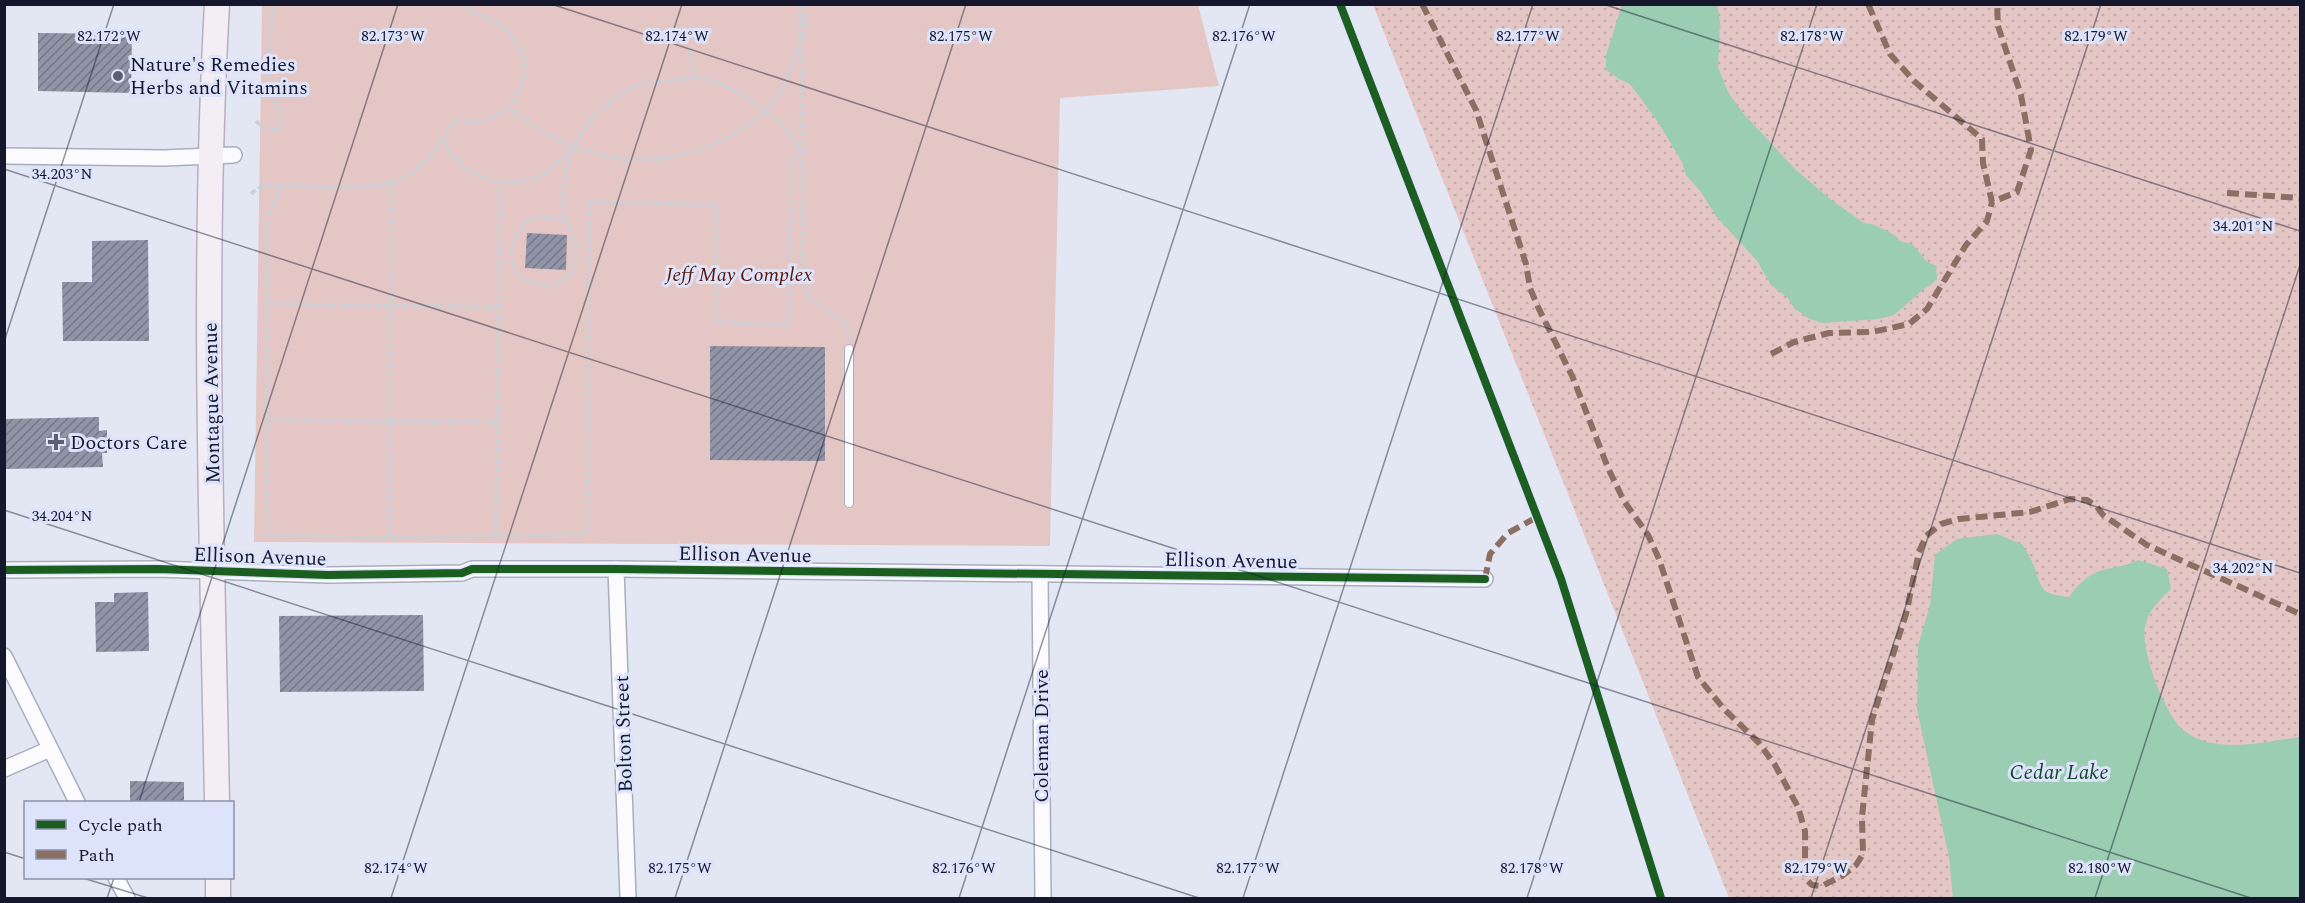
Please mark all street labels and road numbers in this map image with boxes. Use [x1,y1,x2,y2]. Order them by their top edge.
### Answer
street label: Montague Avenue [196,322,228,484]
street label: Ellison Avenue [678,539,812,571]
street label: Ellison Avenue [193,540,327,574]
street label: Ellison Avenue [1164,545,1298,577]
street label: Coleman Drive [1027,669,1057,803]
street label: Bolton Street [607,675,641,793]

